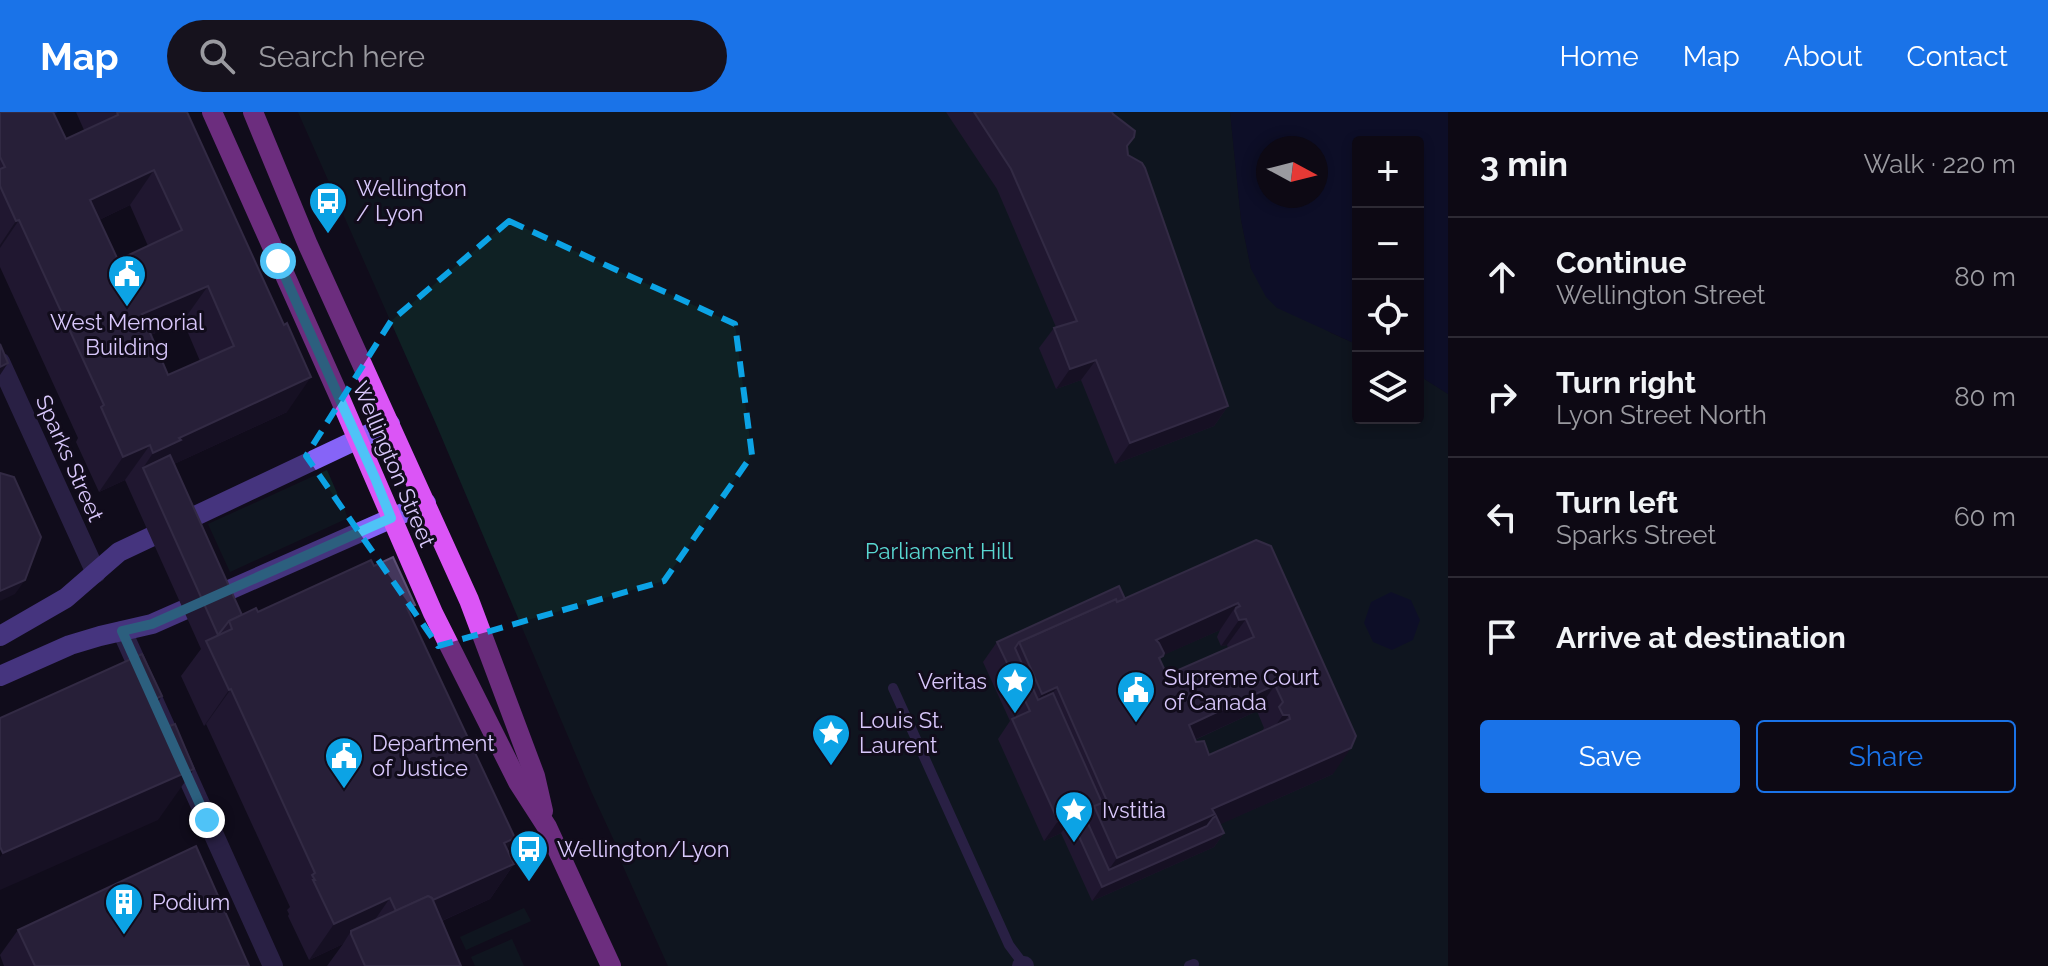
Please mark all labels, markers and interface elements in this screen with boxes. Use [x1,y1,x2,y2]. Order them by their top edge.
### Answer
search box [167,20,727,92]
text: Map [40,34,119,79]
icon: search [195,34,239,78]
text: Search here [259,39,425,74]
text: Home [1559,40,1639,73]
text: Map [1683,40,1740,73]
text: About [1784,40,1863,73]
text: Contact [1907,40,2008,73]
north arrow [1256,136,1328,208]
map controls [1352,136,1424,424]
button: + [1352,136,1424,208]
text: 3 min [1480,144,1568,184]
text: Walk · 220 m [1863,149,2016,179]
place label: Wellington / Lyon [356,175,467,226]
bus stop icon: Wellington / Lyon [307,180,349,235]
button: − [1352,208,1424,280]
route start [260,243,296,279]
text: Continue [1556,245,1687,280]
public building icon: West Memorial Building [106,253,148,308]
icon: ahead [1480,255,1524,299]
text: 80 m [1954,262,2016,292]
button: locate [1352,280,1424,352]
text: Wellington Street [1556,280,1766,310]
place label: West Memorial Building [50,309,204,360]
button: layers [1352,352,1424,424]
text: Turn right [1556,365,1696,400]
icon: right [1480,375,1524,419]
street label: Wellington Street [347,377,441,551]
text: 80 m [1954,382,2016,412]
street label: Sparks Street [31,391,110,526]
text: Lyon Street North [1556,400,1767,430]
text: Turn left [1556,485,1678,520]
icon: left [1480,495,1524,539]
text: 60 m [1954,502,2016,532]
text: Sparks Street [1556,520,1716,550]
park label: Parliament Hill [865,538,1013,564]
icon: arrive [1480,615,1524,659]
text: Arrive at destination [1556,620,1846,655]
place icon: Veritas [994,660,1036,715]
place label: Supreme Court of Canada [1164,664,1320,715]
place label: Veritas [918,668,987,694]
public building icon: Supreme Court of Canada [1115,669,1157,724]
place label: Louis St. Laurent [859,707,943,758]
place icon: Louis St. Laurent [810,712,852,767]
button: Save [1480,720,1740,793]
button: Share [1756,720,2016,793]
place label: Department of Justice [372,730,495,781]
public building icon: Department of Justice [323,735,365,790]
place icon: Ivstitia [1053,789,1095,844]
place label: Ivstitia [1102,797,1166,823]
route end [189,802,225,838]
bus stop icon: Wellington/Lyon [508,828,550,883]
place label: Wellington/Lyon [557,836,730,862]
building icon: Podium [103,881,145,936]
place label: Podium [152,889,230,915]

